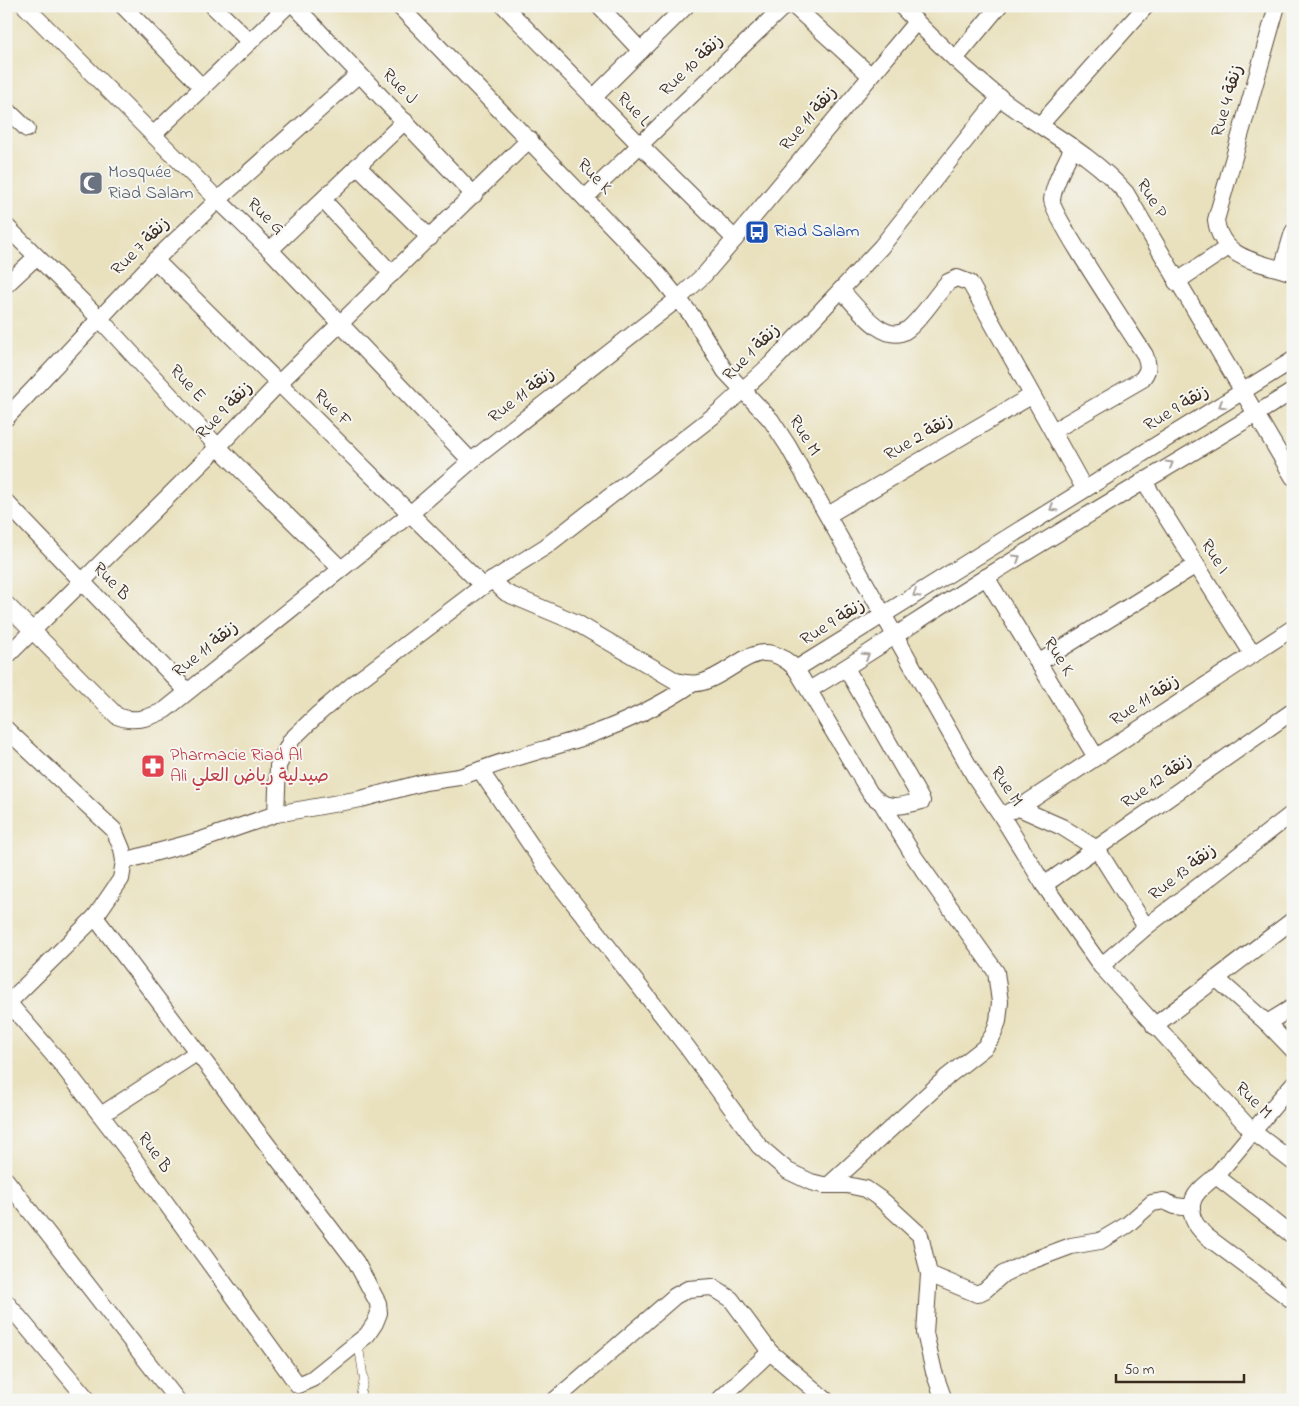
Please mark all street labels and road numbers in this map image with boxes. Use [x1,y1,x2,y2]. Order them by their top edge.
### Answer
street label: Rue 10 زنقة [654,29,730,103]
street label: Rue 4 زنقة [1205,62,1251,140]
street label: Rue J [375,63,423,111]
street label: Rue 11 زنقة [774,81,844,157]
street label: Rue L [610,87,656,133]
street label: Rue K [570,153,618,201]
street label: Rue P [1129,174,1174,224]
street label: Rue G [240,192,290,242]
street label: Rue 7 زنقة [106,212,176,282]
street label: Rue 1 زنقة [717,318,787,388]
street label: Rue E [163,359,211,409]
street label: Rue 11 زنقة [483,362,561,430]
street label: Rue 9 زنقة [191,376,259,446]
street label: Rue 9 زنقة [1139,379,1215,439]
street label: Rue F [307,384,357,434]
street label: Rue 2 زنقة [880,408,958,468]
street label: Rue M [781,411,827,461]
street label: Rue I [1193,534,1235,580]
street label: Rue B [86,557,136,607]
street label: Rue 9 زنقة [795,593,871,653]
street label: Rue 11 زنقة [167,615,245,685]
street label: Rue K [1036,633,1080,682]
street label: Rue 11 زنقة [1105,669,1185,733]
street label: Rue 12 زنقة [1116,748,1198,816]
street label: Rue M [983,762,1029,812]
street label: Rue 13 زنقة [1144,838,1222,908]
street label: Rue M [1228,1076,1278,1126]
street label: Rue B [130,1127,178,1179]

